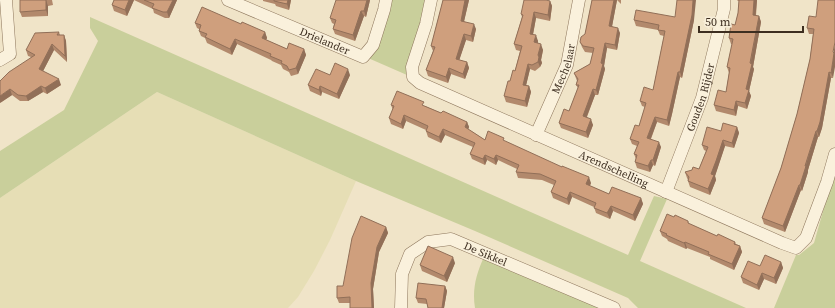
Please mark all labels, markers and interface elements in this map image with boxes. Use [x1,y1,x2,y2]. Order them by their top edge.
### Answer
scale bar [699,8,803,34]
text: 50 m [705,14,731,30]
street label: Drielander [297,24,352,59]
street label: Mechelaar [548,42,579,96]
street label: Gouden Rijder [683,61,718,134]
street label: Arendschelling [576,147,651,191]
street label: De Sikkel [462,238,509,270]

